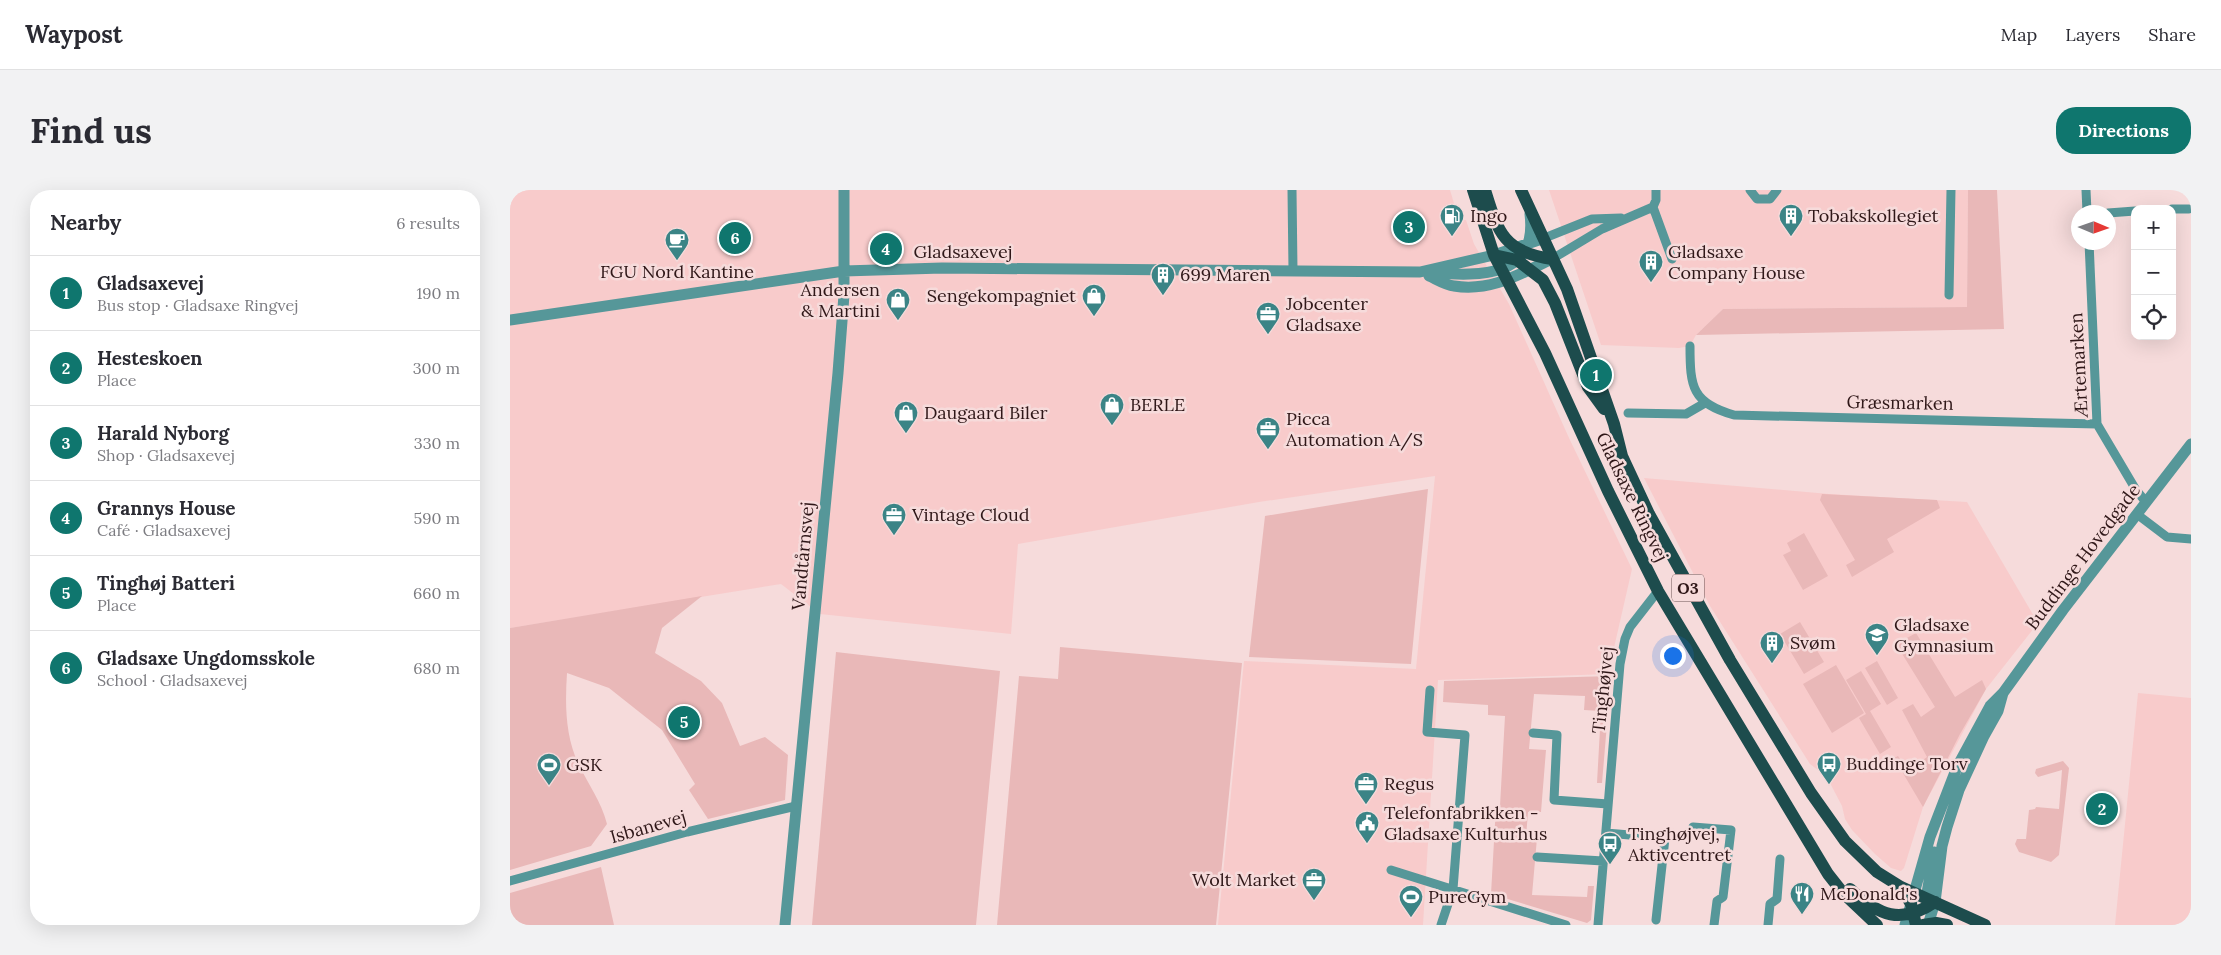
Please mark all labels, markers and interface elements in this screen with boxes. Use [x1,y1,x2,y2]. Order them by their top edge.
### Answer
text: Waypost [25,19,123,50]
text: Map [2001,23,2037,46]
text: Layers [2065,23,2120,46]
text: Share [2148,23,2196,46]
button: Directions [2056,107,2191,154]
text: Find us [30,108,152,153]
fuel station icon: Ingo [1439,203,1465,237]
building icon: Tobakskollegiet [1778,203,1804,237]
place label: Ingo [1470,204,1507,227]
place label: Tobakskollegiet [1808,204,1939,227]
north arrow [2071,205,2116,250]
map controls [2131,205,2176,340]
button: + [2131,205,2176,250]
pin: 3 [1393,208,1425,246]
text: Nearby [50,209,121,236]
text: 6 results [396,213,460,233]
pin: 6 [719,219,751,257]
cafe icon: FGU Nord Kantine [664,227,690,261]
pin: 4 [870,230,902,268]
street label: Gladsaxevej [914,240,1012,263]
place label: Gladsaxe Company House [1668,240,1806,284]
building icon: Gladsaxe Company House [1638,249,1664,283]
button: − [2131,250,2176,295]
place label: FGU Nord Kantine [600,260,754,283]
building icon: 699 Maren [1150,262,1176,296]
place label: 699 Maren [1180,263,1270,286]
text: Gladsaxevej [97,271,204,295]
place label: Andersen & Martini [799,278,880,322]
text: 1 [63,283,69,303]
text: 190 m [416,283,460,303]
shop icon: Sengekompagniet [1081,283,1107,317]
place label: Sengekompagniet [927,284,1076,307]
shop icon: Andersen & Martini [885,287,911,321]
place label: Jobcenter Gladsaxe [1285,292,1368,336]
text: Bus stop · Gladsaxe Ringvej [97,295,298,315]
button: locate [2131,295,2176,340]
office icon: Jobcenter Gladsaxe [1255,301,1281,335]
street label: Ærtemarken [2064,312,2093,419]
text: Hesteskoen [97,346,202,370]
pin: 1 [1580,356,1612,394]
text: 2 [62,358,70,378]
text: 300 m [413,358,460,378]
text: Place [97,370,136,390]
street label: Græsmarken [1846,390,1954,415]
shop icon: BERLE [1099,392,1125,426]
place label: BERLE [1130,393,1185,416]
shop icon: Daugaard Biler [893,400,919,434]
place label: Daugaard Biler [924,401,1048,424]
place label: Picca Automation A/S [1285,407,1423,451]
office icon: Picca Automation A/S [1255,416,1281,450]
text: Harald Nyborg [97,421,229,445]
street label: Gladsaxe Ringvej [1591,428,1674,565]
text: 3 [62,433,70,453]
text: 330 m [414,433,460,453]
text: Shop · Gladsaxevej [97,445,235,465]
street label: Buddinge Hovedgade [2020,479,2145,634]
text: Grannys House [97,496,236,520]
street label: Vandtårnsvej [786,501,819,612]
office icon: Vintage Cloud [881,502,907,536]
place label: Vintage Cloud [911,503,1030,526]
text: 4 [62,508,70,528]
text: 590 m [414,508,460,528]
text: Café · Gladsaxevej [97,520,231,540]
text: Tinghøj Batteri [97,571,235,595]
road number: O3 [1672,574,1704,602]
text: 5 [62,583,70,603]
text: 660 m [413,583,460,603]
text: Place [97,595,136,615]
place label: Gladsaxe Gymnasium [1894,613,1994,657]
school or university icon: Gladsaxe Gymnasium [1864,622,1890,656]
building icon: Svøm [1759,630,1785,664]
place label: Svøm [1790,631,1836,654]
your location [1660,643,1686,669]
street label: Tinghøjvej [1586,645,1619,735]
text: Gladsaxe Ungdomsskole [97,646,315,670]
text: 6 [61,658,71,678]
text: 680 m [413,658,460,678]
text: School · Gladsaxevej [97,670,248,690]
pin: 5 [668,703,700,741]
bus stop icon: Buddinge Torv [1816,751,1842,785]
sports icon: GSK [536,752,562,786]
place label: Buddinge Torv [1846,752,1969,775]
place label: GSK [566,753,603,776]
office icon: Regus [1353,771,1379,805]
place label: Regus [1384,772,1434,795]
pin: 2 [2086,790,2118,828]
place label: Telefonfabrikken - Gladsaxe Kulturhus [1384,801,1547,845]
street label: Isbanevej [607,805,689,848]
public building icon: Telefonfabrikken - Gladsaxe Kulturhus [1354,810,1380,844]
place label: Tinghøjvej, Aktivcentret [1627,822,1731,866]
bus stop icon: Tinghøjvej, Aktivcentret [1597,831,1623,865]
office icon: Wolt Market [1301,867,1327,901]
place label: Wolt Market [1192,868,1296,891]
restaurant icon: McDonald's [1789,881,1815,915]
place label: McDonald's [1820,882,1918,905]
sports icon: PureGym [1398,884,1424,918]
place label: PureGym [1428,885,1506,908]

